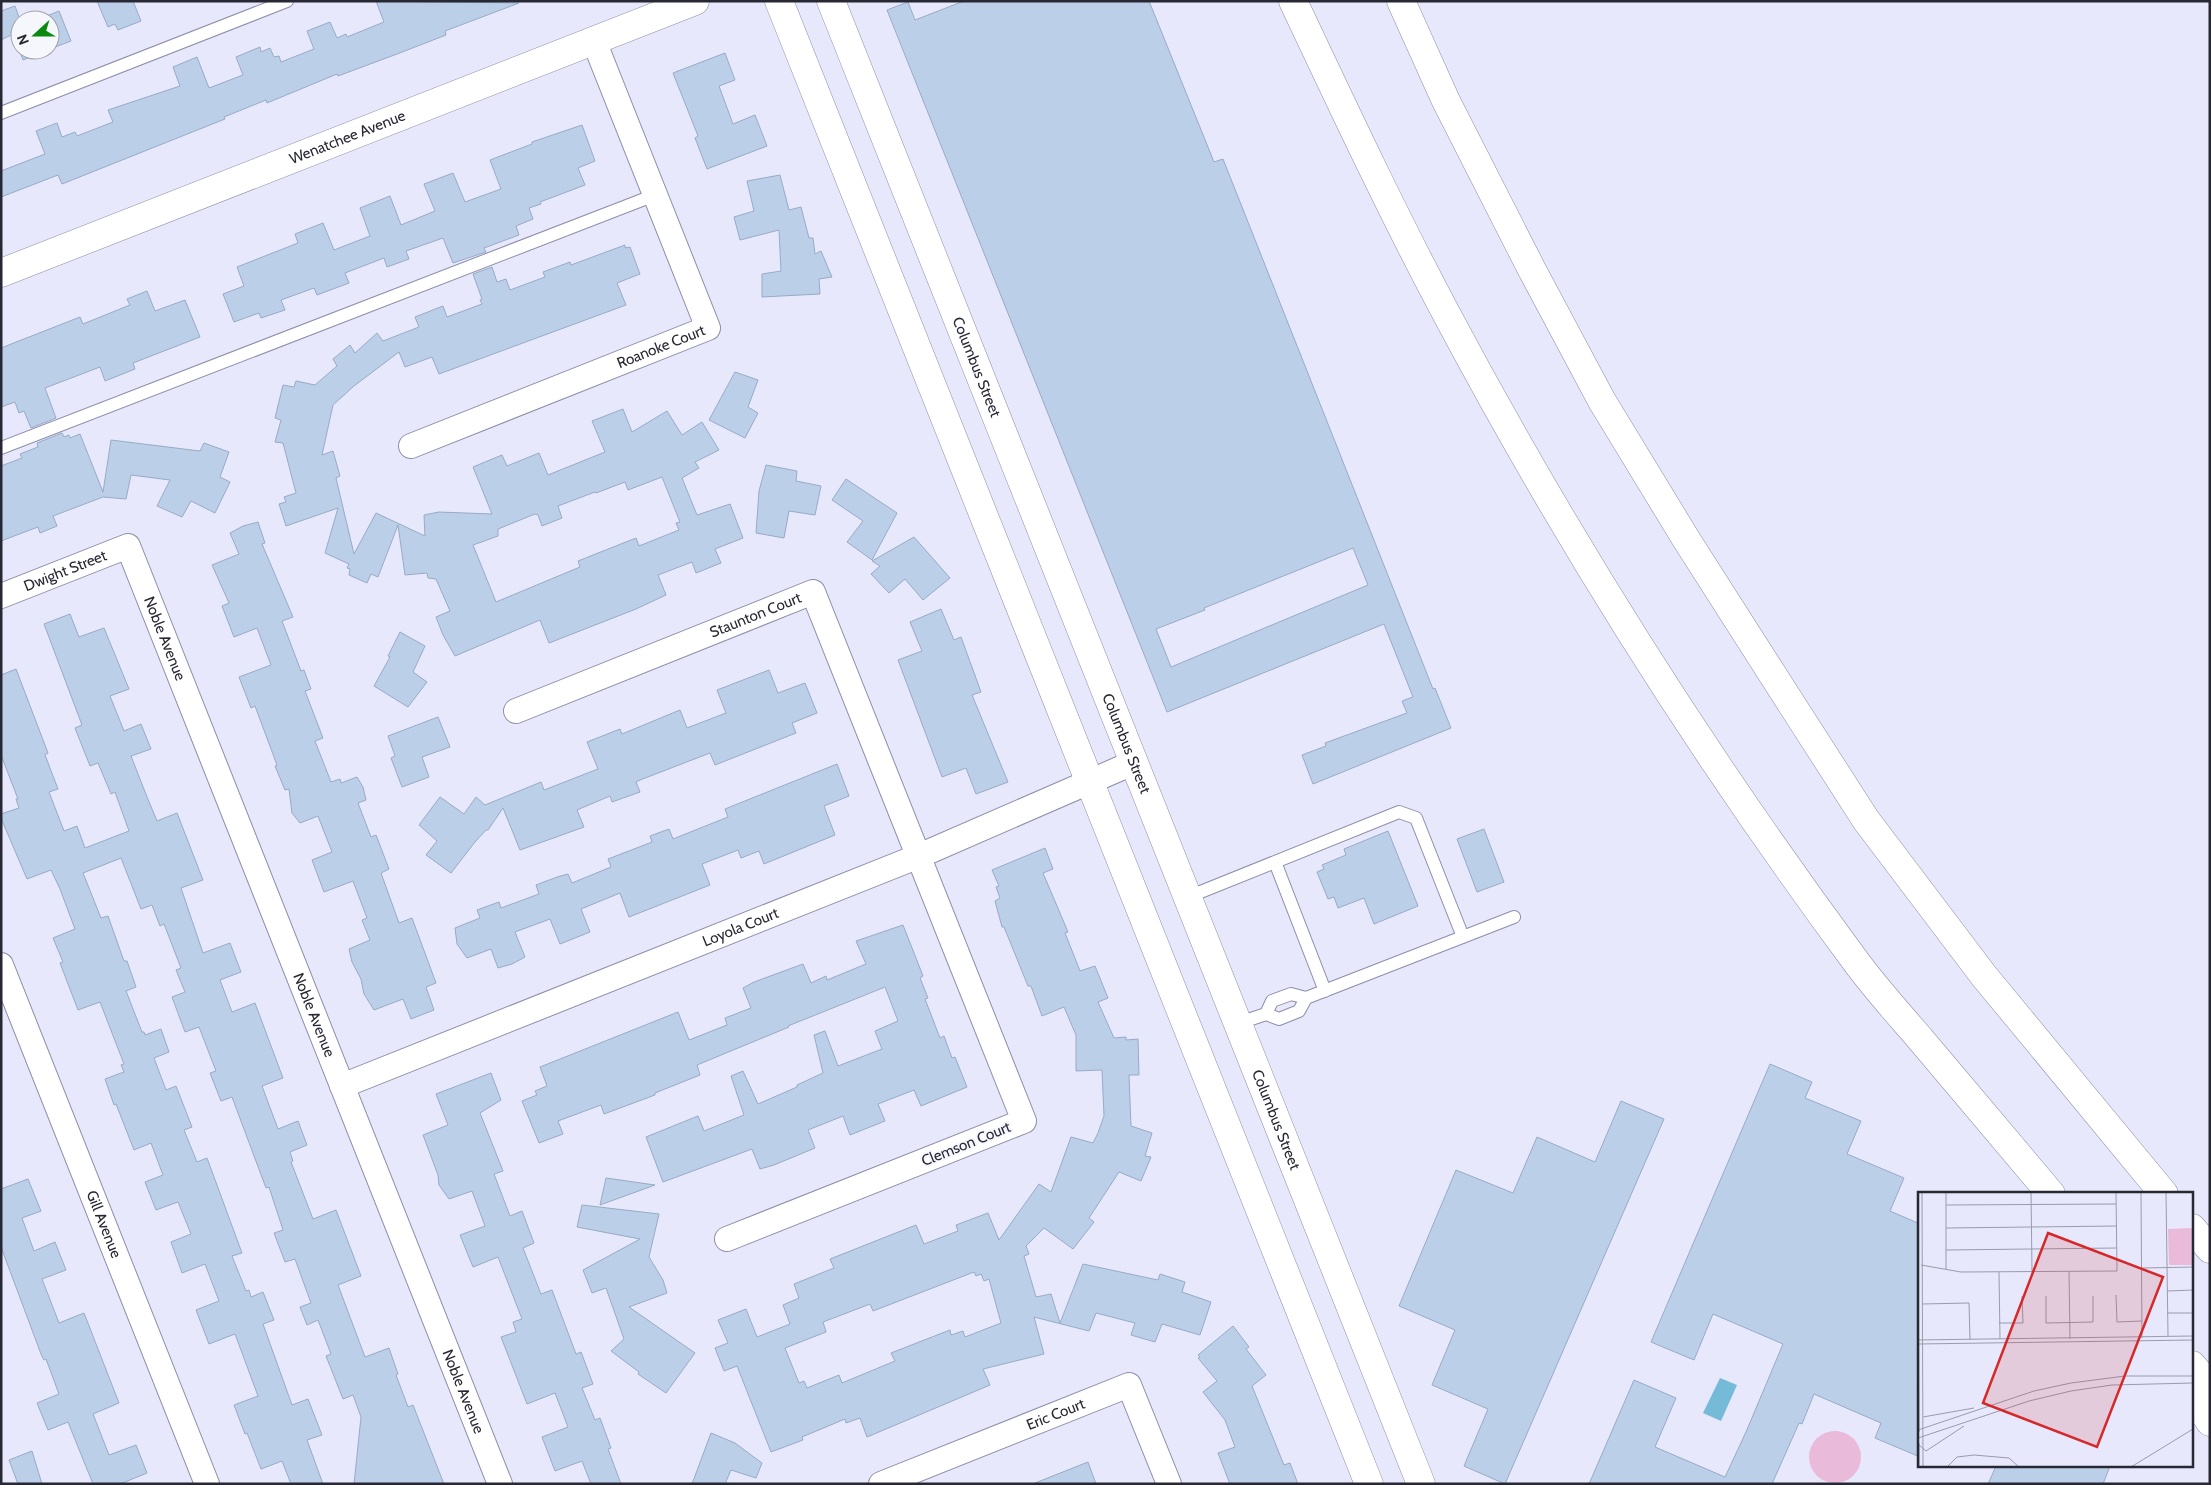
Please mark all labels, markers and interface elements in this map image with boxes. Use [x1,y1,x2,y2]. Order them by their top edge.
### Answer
north arrow [10,10,60,60]
text: N [13,32,33,48]
street label: Wenatchee Avenue [287,106,408,168]
street label: Columbus Street [949,314,1005,420]
street label: Roanoke Court [614,321,708,372]
street label: Dwight Street [21,546,109,595]
street label: Staunton Court [707,589,804,641]
street label: Noble Avenue [140,594,190,684]
street label: Columbus Street [1098,691,1154,796]
street label: Loyola Court [700,904,781,950]
street label: Noble Avenue [289,970,339,1060]
street label: Columbus Street [1248,1067,1304,1172]
street label: Clemson Court [919,1118,1013,1170]
street label: Gill Avenue [82,1188,126,1261]
inset map [1918,1192,2194,1468]
street label: Noble Avenue [439,1347,488,1436]
street label: Eric Court [1024,1395,1087,1434]

